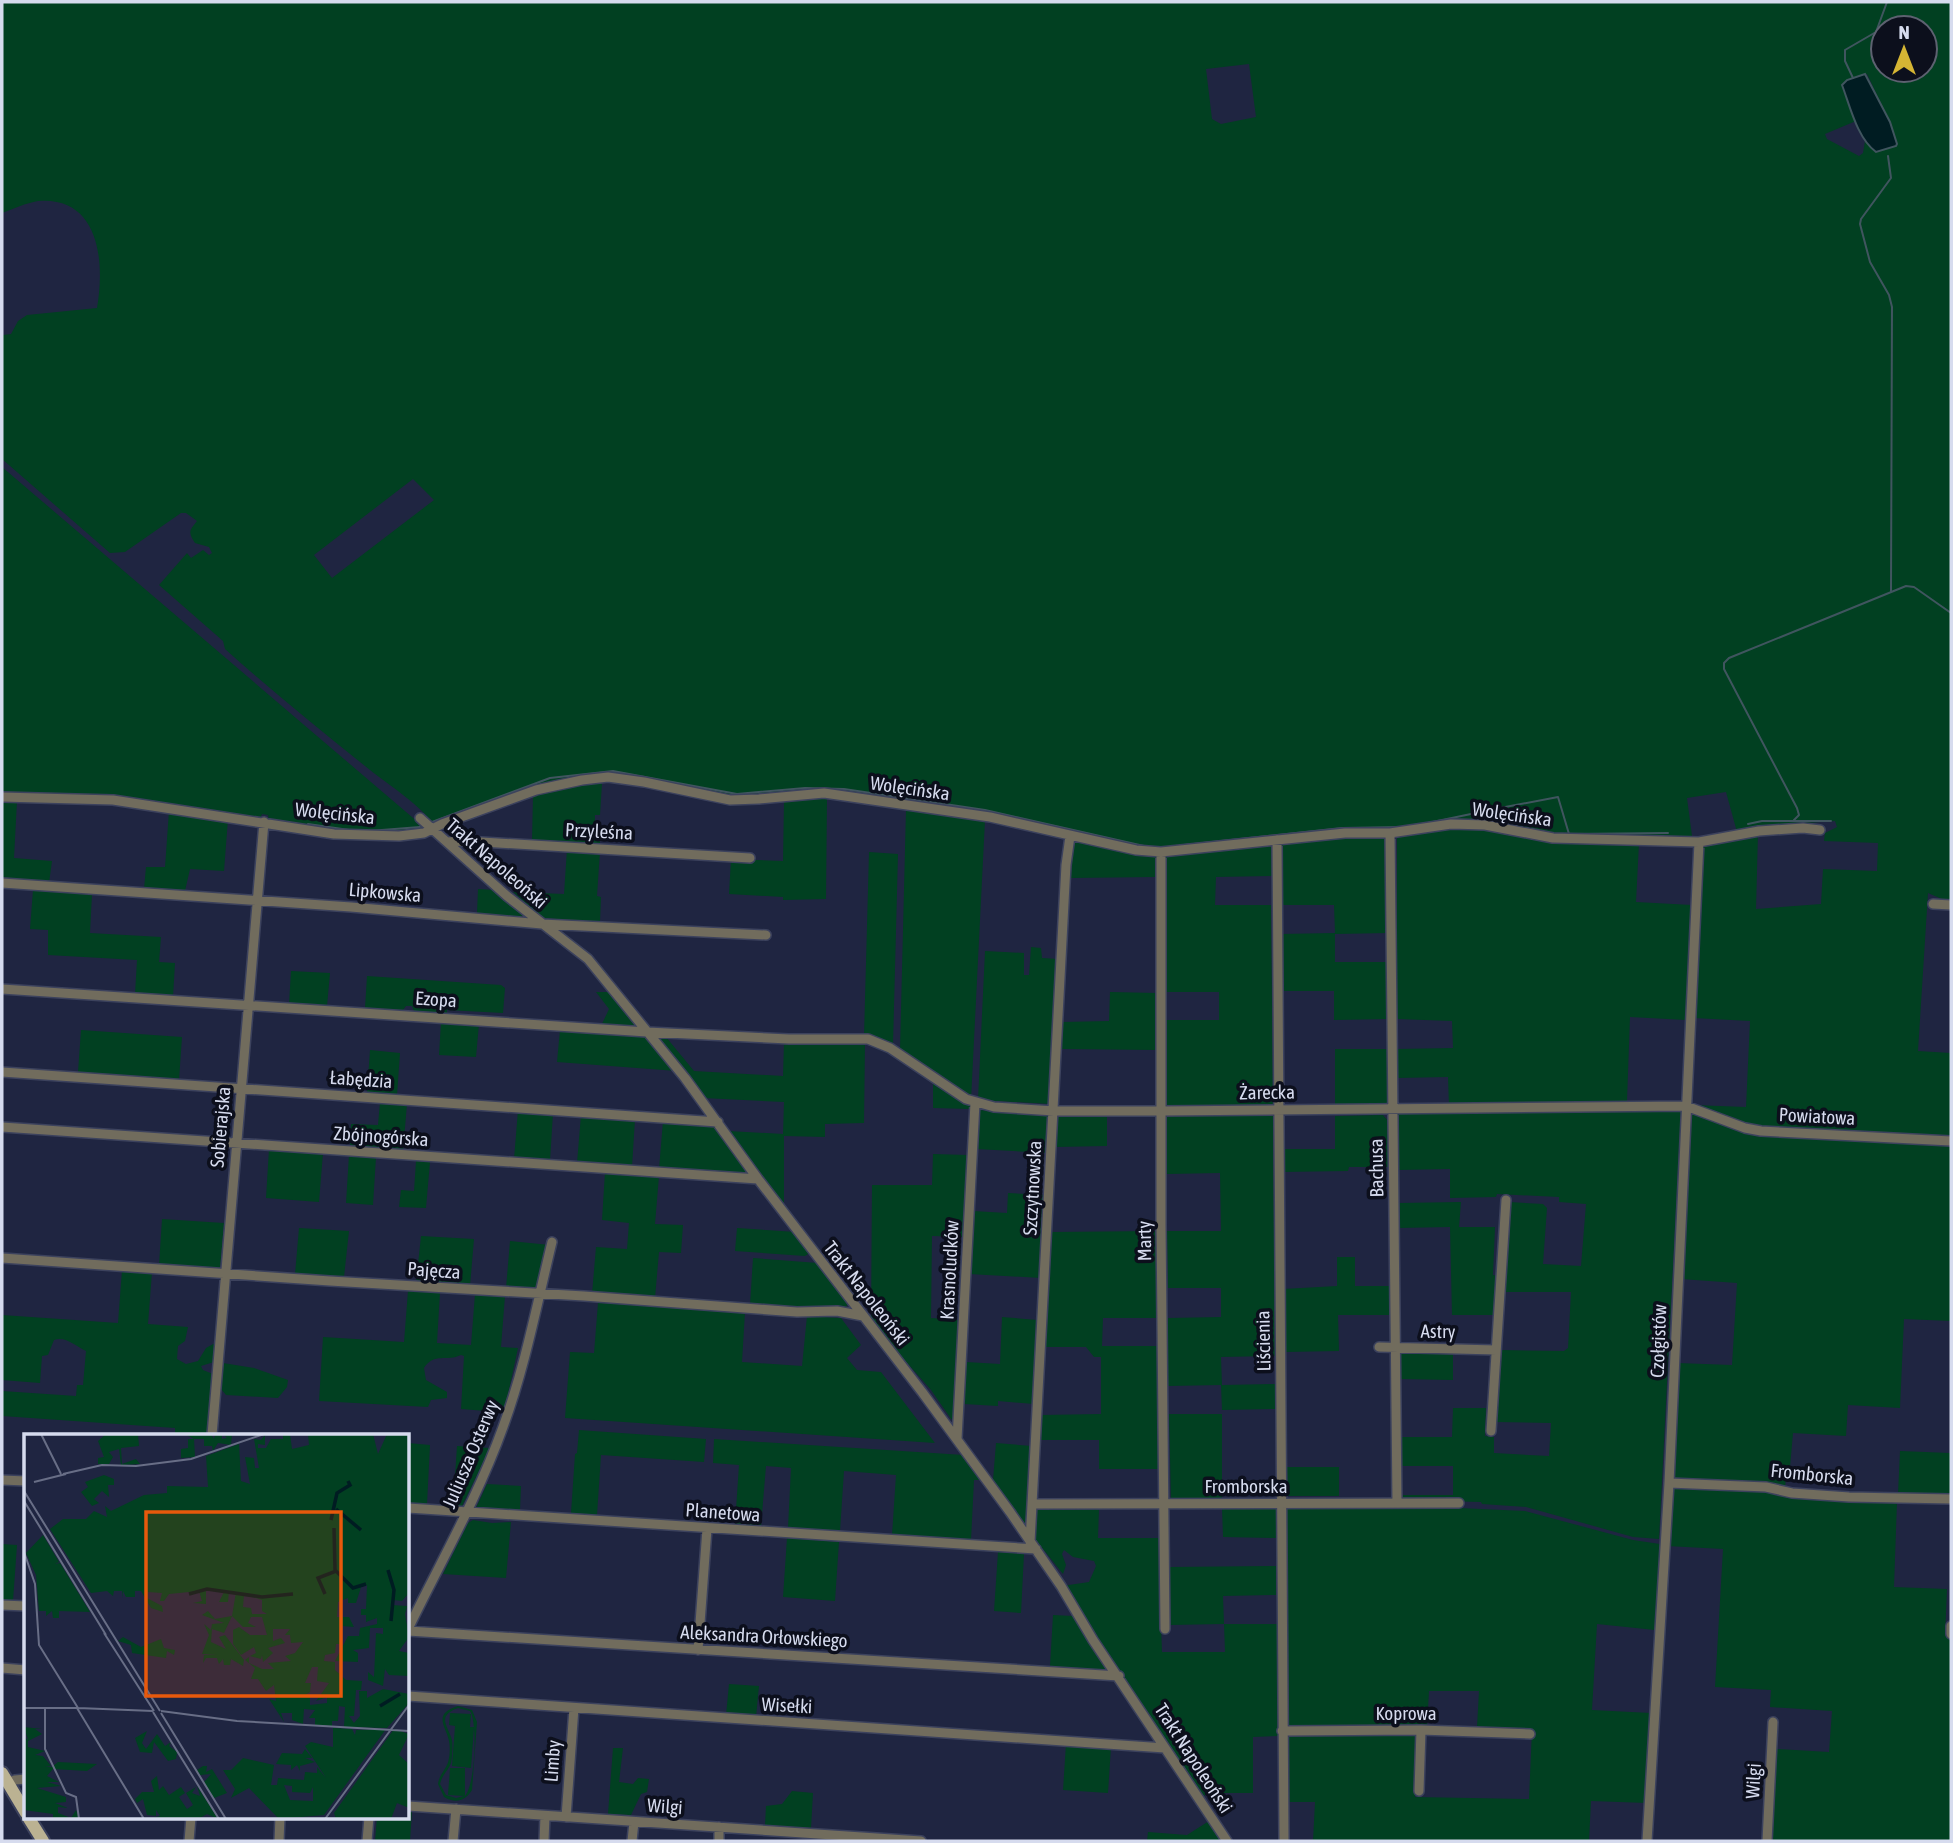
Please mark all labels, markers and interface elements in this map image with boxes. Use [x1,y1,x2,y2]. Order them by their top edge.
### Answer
north arrow [1869,14,1939,84]
text: N [1898,21,1910,43]
street label: Wolęcińska [869,772,951,804]
street label: Wolęcińska [294,798,376,828]
street label: Wolęcińska [1471,798,1553,830]
street label: Trakt Napoleoński [442,813,552,913]
street label: Przyleśna [565,818,633,844]
street label: Lipkowska [348,878,422,906]
street label: Ezopa [415,987,457,1011]
street label: Łabędzia [329,1066,393,1092]
street label: Żarecka [1239,1081,1295,1103]
street label: Sobierajska [206,1086,234,1168]
street label: Powiatowa [1778,1103,1856,1129]
street label: Zbójnogórska [333,1122,429,1150]
street label: Bachusa [1364,1138,1388,1198]
street label: Szczytnowska [1019,1140,1045,1236]
street label: Krasnoludków [935,1219,963,1320]
street label: Marty [1133,1220,1155,1261]
street label: Trakt Napoleoński [820,1237,914,1349]
street label: Pajęcza [407,1257,461,1283]
street label: Czołgistów [1646,1303,1670,1378]
street label: Liścienia [1251,1310,1275,1372]
street label: Astry [1420,1320,1456,1342]
street label: Juliusza Osterwy [437,1396,503,1511]
inset map [24,1434,410,1818]
street label: Fromborska [1770,1459,1854,1489]
street label: Fromborska [1205,1475,1287,1497]
street label: Planetowa [685,1498,761,1526]
street label: Aleksandra Orłowskiego [680,1621,848,1651]
street label: Wisełki [761,1693,813,1717]
street label: Trakt Napoleoński [1150,1699,1238,1817]
street label: Koprowa [1375,1702,1437,1724]
street label: Limby [540,1739,564,1783]
street label: Wilgi [1741,1763,1765,1799]
street label: Wilgi [647,1794,683,1818]

